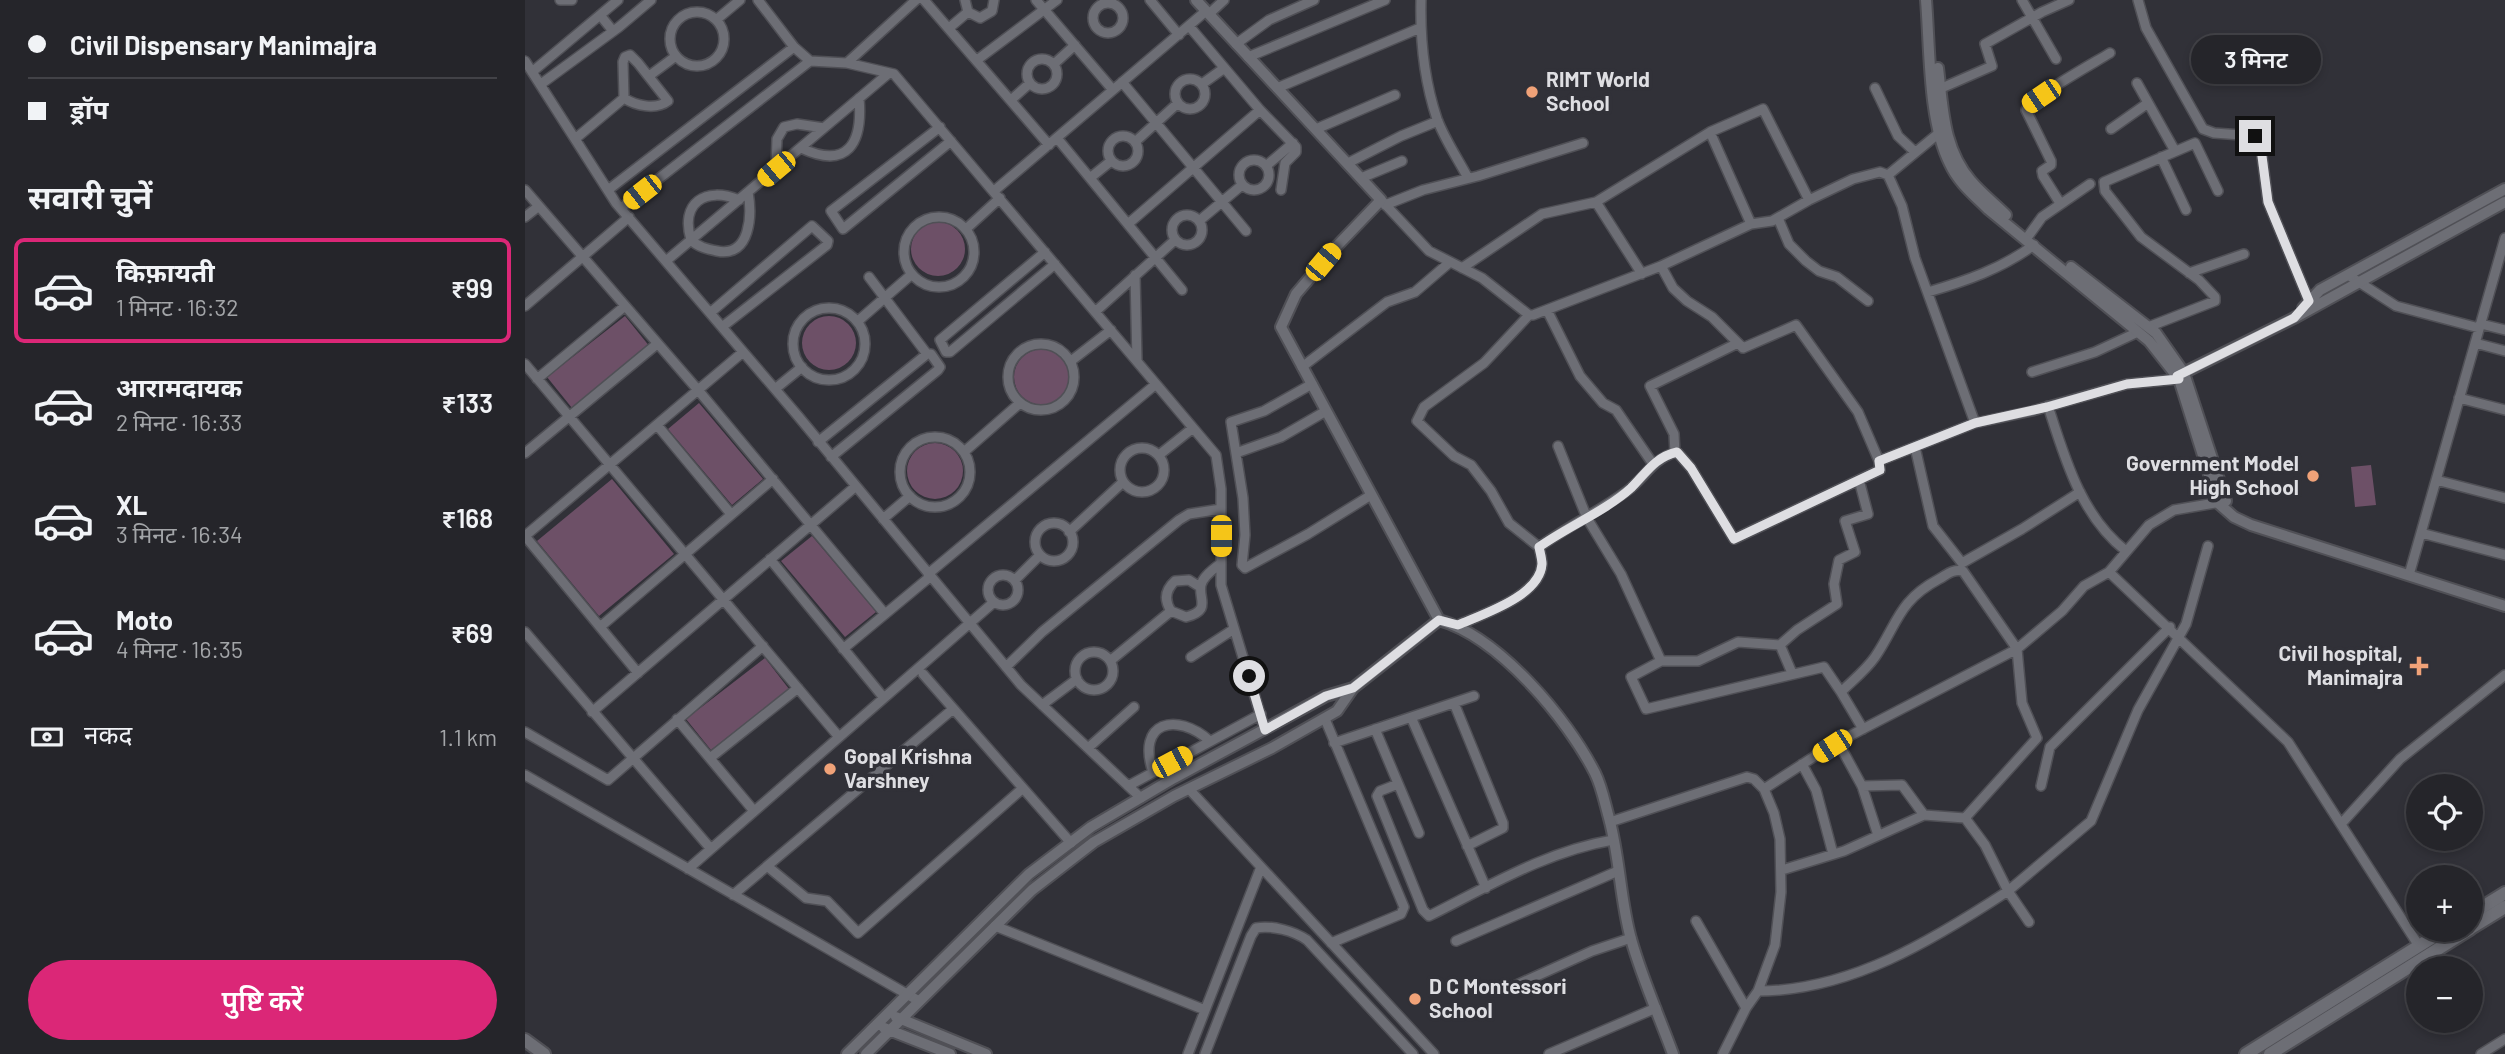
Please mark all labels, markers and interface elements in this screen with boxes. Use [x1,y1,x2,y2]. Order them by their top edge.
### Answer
text: Civil Dispensary Manimajra [70,29,377,60]
callout: 3 मिनट [2190,34,2320,83]
text: 3 मिनट [2224,45,2288,73]
place label: RIMT World School [1546,66,1650,115]
car [2018,76,2065,116]
marker: RIMT World School [1524,84,1540,100]
text: ड्रॉप [70,93,108,124]
route end [2239,120,2271,152]
car [754,147,799,191]
car [619,171,666,213]
text: सवारी चुनें [28,177,152,215]
car [1302,239,1345,285]
text: किफ़ायती [116,256,215,287]
icon: car [32,259,95,322]
text: ₹99 [451,272,493,303]
text: 1 मिनट · 16:32 [116,293,239,321]
text: आरामदायक [116,371,242,402]
icon: car [32,374,95,437]
text: ₹133 [442,387,493,418]
text: 2 मिनट · 16:33 [116,408,242,436]
place label: Government Model High School [2126,450,2299,499]
marker: Government Model High School [2305,468,2321,484]
icon: car [32,489,95,552]
text: XL [116,489,147,520]
text: ₹168 [442,502,493,533]
car [1211,515,1232,557]
text: 3 मिनट · 16:34 [116,520,243,548]
icon: car [32,604,95,667]
text: Moto [116,604,173,635]
text: ₹69 [451,617,493,648]
text: 4 मिनट · 16:35 [116,635,243,663]
place label: Civil hospital, Manimajra [2279,640,2403,689]
marker: Civil hospital, Manimajra [2409,656,2429,676]
route start [1233,660,1265,692]
icon: cash [28,718,66,756]
text: नकद [84,718,132,749]
text: 1.1 km [439,723,497,751]
car [1809,726,1856,766]
place label: Gopal Krishna Varshney [844,743,972,792]
car [1149,743,1196,781]
marker: Gopal Krishna Varshney [822,761,838,777]
map controls [2406,774,2483,1033]
button: locate [2406,774,2483,851]
button: + [2406,865,2483,942]
button: − [2406,956,2483,1033]
button: पुष्टि करें [28,960,497,1040]
place label: D C Montessori School [1429,973,1567,1022]
marker: D C Montessori School [1407,991,1423,1007]

